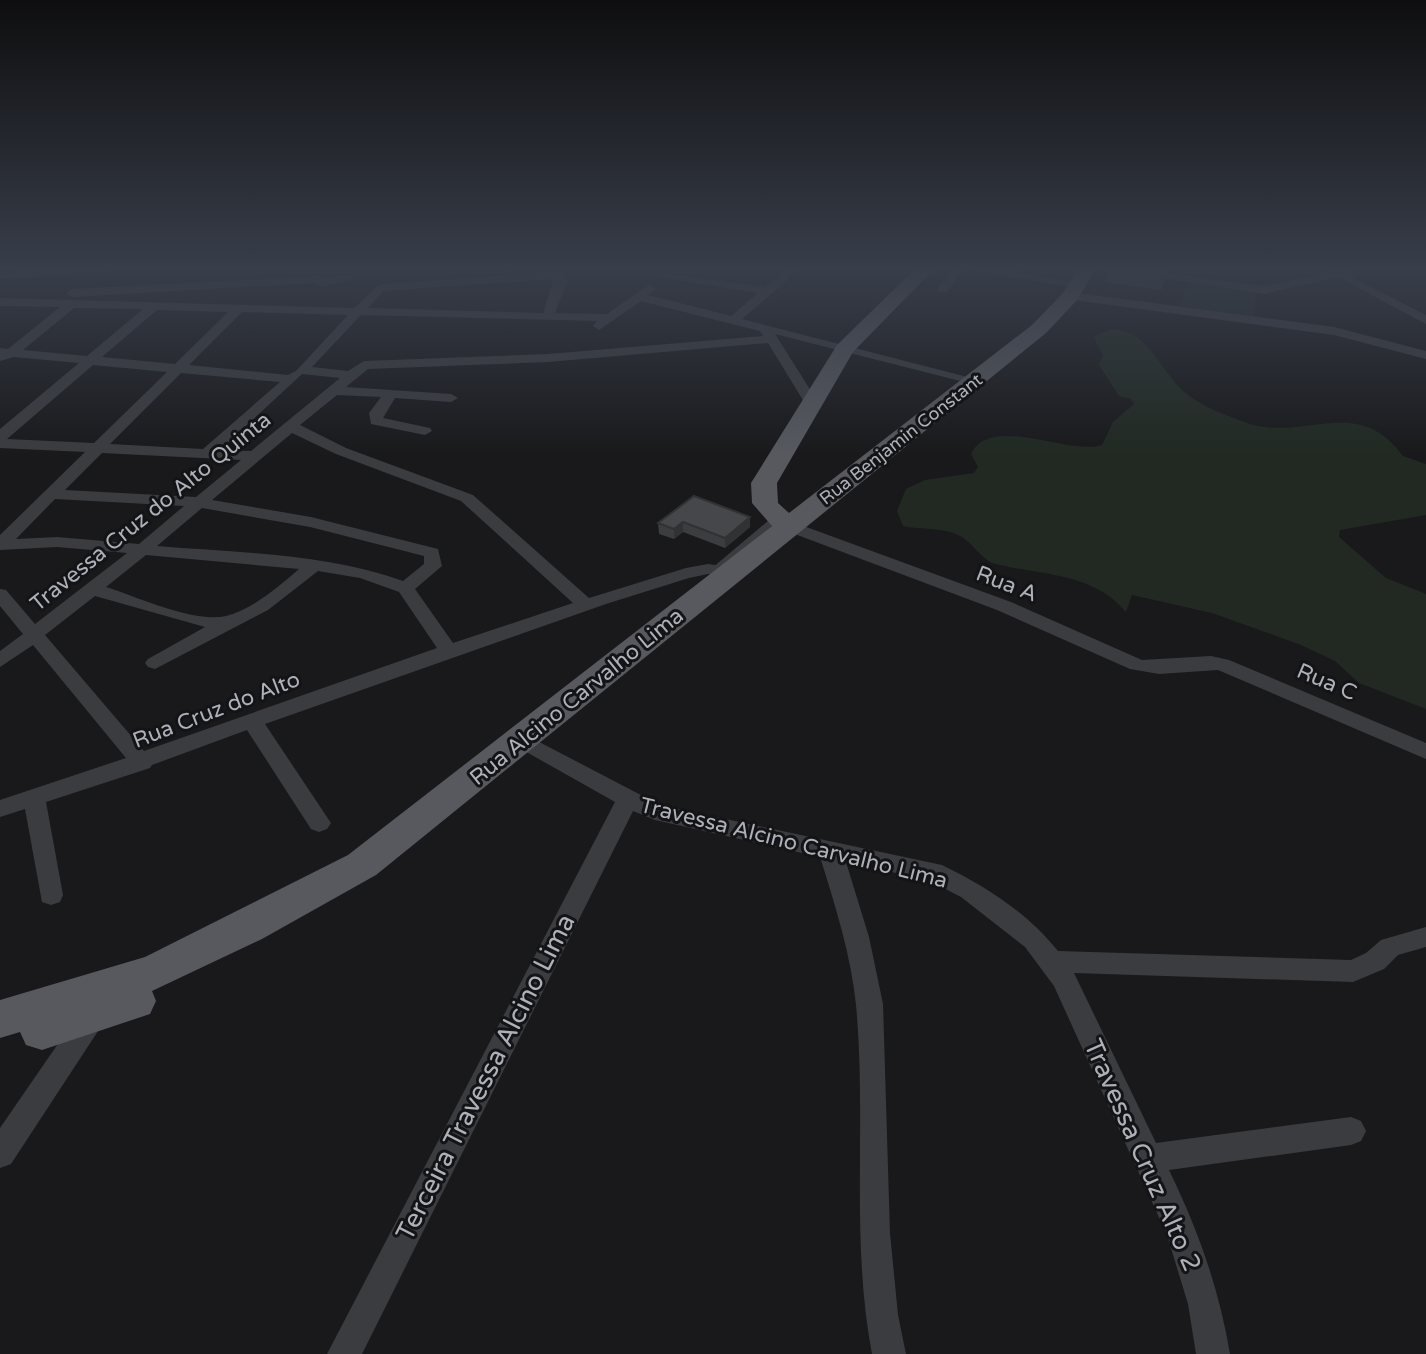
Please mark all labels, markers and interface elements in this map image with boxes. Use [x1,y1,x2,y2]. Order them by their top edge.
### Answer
street label: Rua Benjamin Constant [815,368,987,509]
street label: Travessa Cruz do Alto Quinta [25,407,276,617]
street label: Rua A [972,560,1041,607]
street label: Rua Alcino Carvalho Lima [465,603,689,791]
street label: Rua C [1293,658,1360,706]
street label: Rua Cruz do Alto [129,666,304,754]
street label: Travessa Alcino Carvalho Lima [637,792,950,894]
street label: Terceira Travessa Alcino Lima [389,909,582,1246]
street label: Travessa Cruz Alto 2 [1077,1034,1208,1276]

